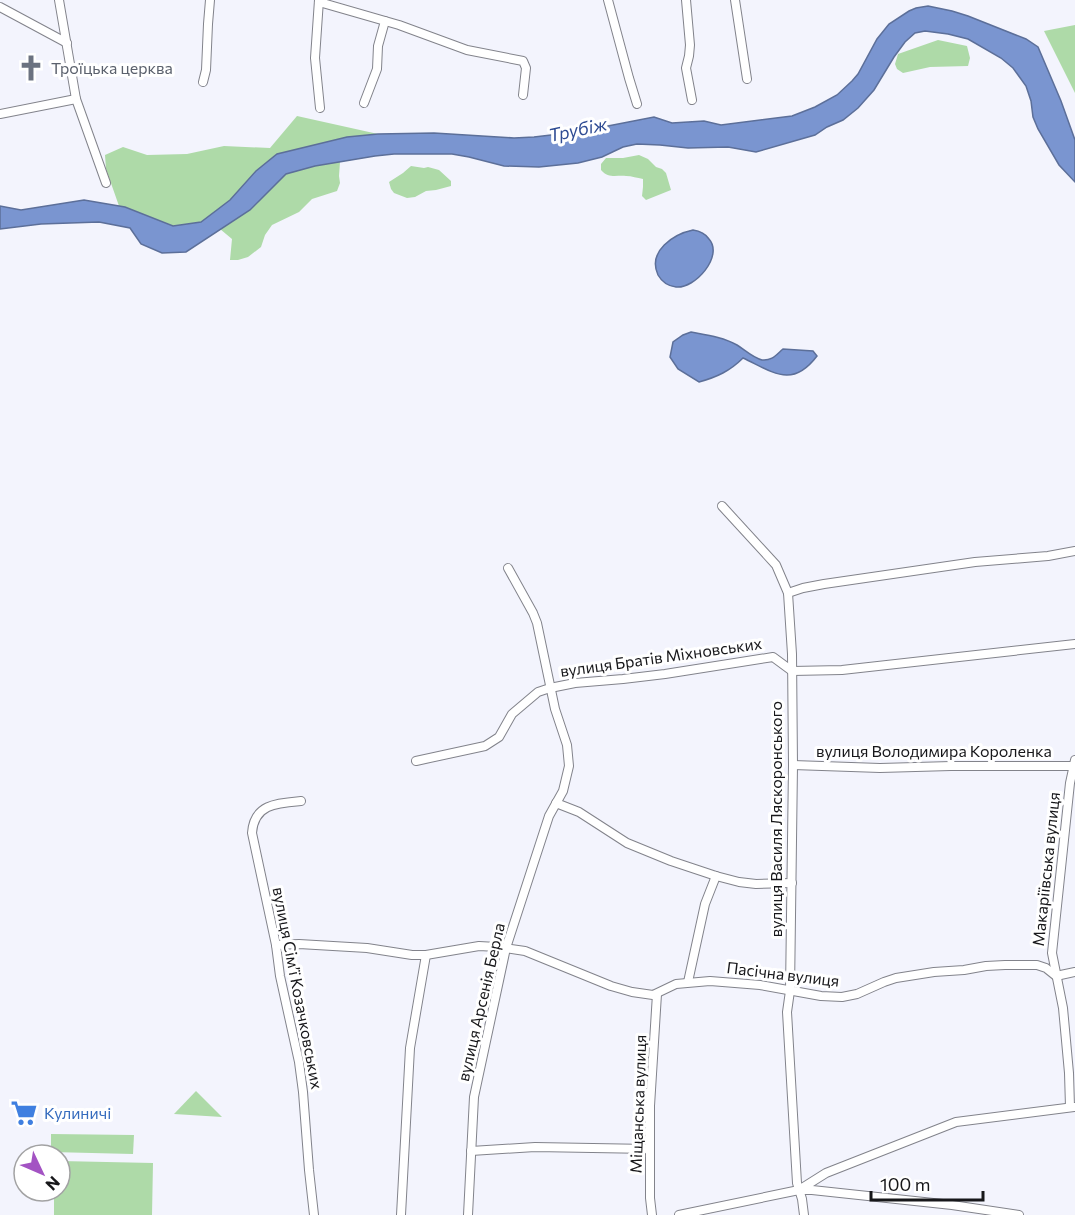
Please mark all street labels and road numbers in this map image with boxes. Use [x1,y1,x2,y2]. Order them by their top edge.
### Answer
street label: вулиця Братів Міхновських [559,633,764,680]
street label: вулиця Василя Ляскоронського [766,701,785,937]
street label: вулиця Володимира Короленка [816,741,1052,760]
street label: Макаріївська вулиця [1028,791,1063,947]
street label: вулиця Сімʼї Козачковських [270,885,328,1091]
street label: вулиця Арсенія Берла [453,921,508,1083]
street label: Пасічна вулиця [726,957,841,990]
street label: Міщанська вулиця [626,1034,649,1174]

